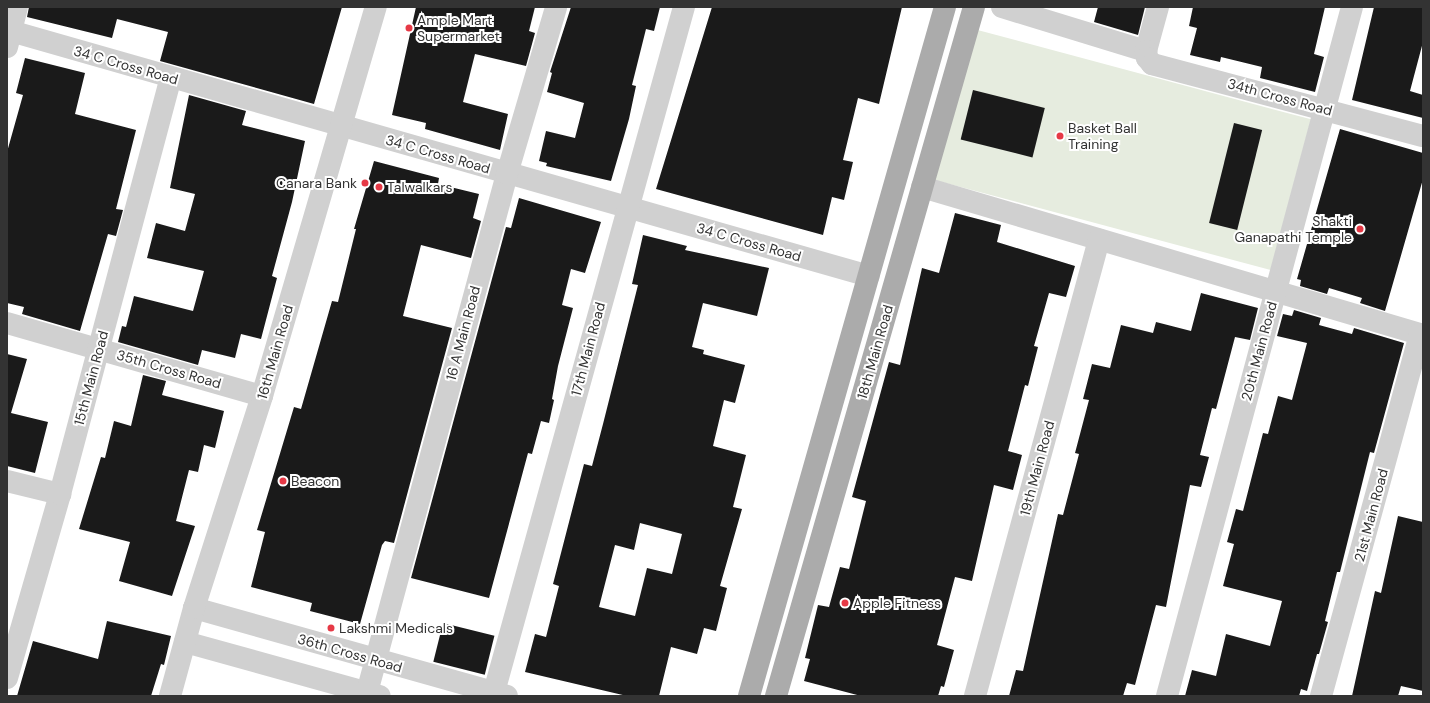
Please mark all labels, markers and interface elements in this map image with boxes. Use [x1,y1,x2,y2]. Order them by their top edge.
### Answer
place label: Ample Mart Supermarket [417,12,500,44]
marker: Ample Mart Supermarket [404,23,414,33]
street label: 34 C Cross Road [72,42,180,88]
street label: 34th Cross Road [1226,75,1334,119]
place label: Basket Ball Training [1068,120,1137,152]
street label: 34 C Cross Road [384,131,492,177]
marker: Basket Ball Training [1055,131,1065,141]
place label: Canara Bank [276,175,357,191]
marker: Canara Bank [360,178,370,188]
place label: Talwalkars [387,179,453,195]
marker: Talwalkars [374,182,384,192]
place label: Shakti Ganapathi Temple [1234,213,1352,246]
street label: 34 C Cross Road [695,219,803,265]
marker: Shakti Ganapathi Temple [1355,224,1365,234]
street label: 16 A Main Road [442,284,484,382]
street label: 17th Main Road [567,300,609,398]
street label: 20th Main Road [1238,300,1280,402]
street label: 16th Main Road [253,303,297,401]
street label: 18th Main Road [854,303,896,401]
street label: 15th Main Road [70,329,112,427]
street label: 35th Cross Road [115,346,223,392]
street label: 19th Main Road [1016,419,1058,517]
street label: 21st Main Road [1351,467,1391,563]
place label: Beacon [291,473,339,489]
marker: Beacon [278,476,288,486]
place label: Apple Fitness [853,595,941,611]
marker: Apple Fitness [840,598,850,608]
place label: Lakshmi Medicals [339,620,453,636]
marker: Lakshmi Medicals [326,623,336,633]
street label: 36th Cross Road [296,630,404,676]

